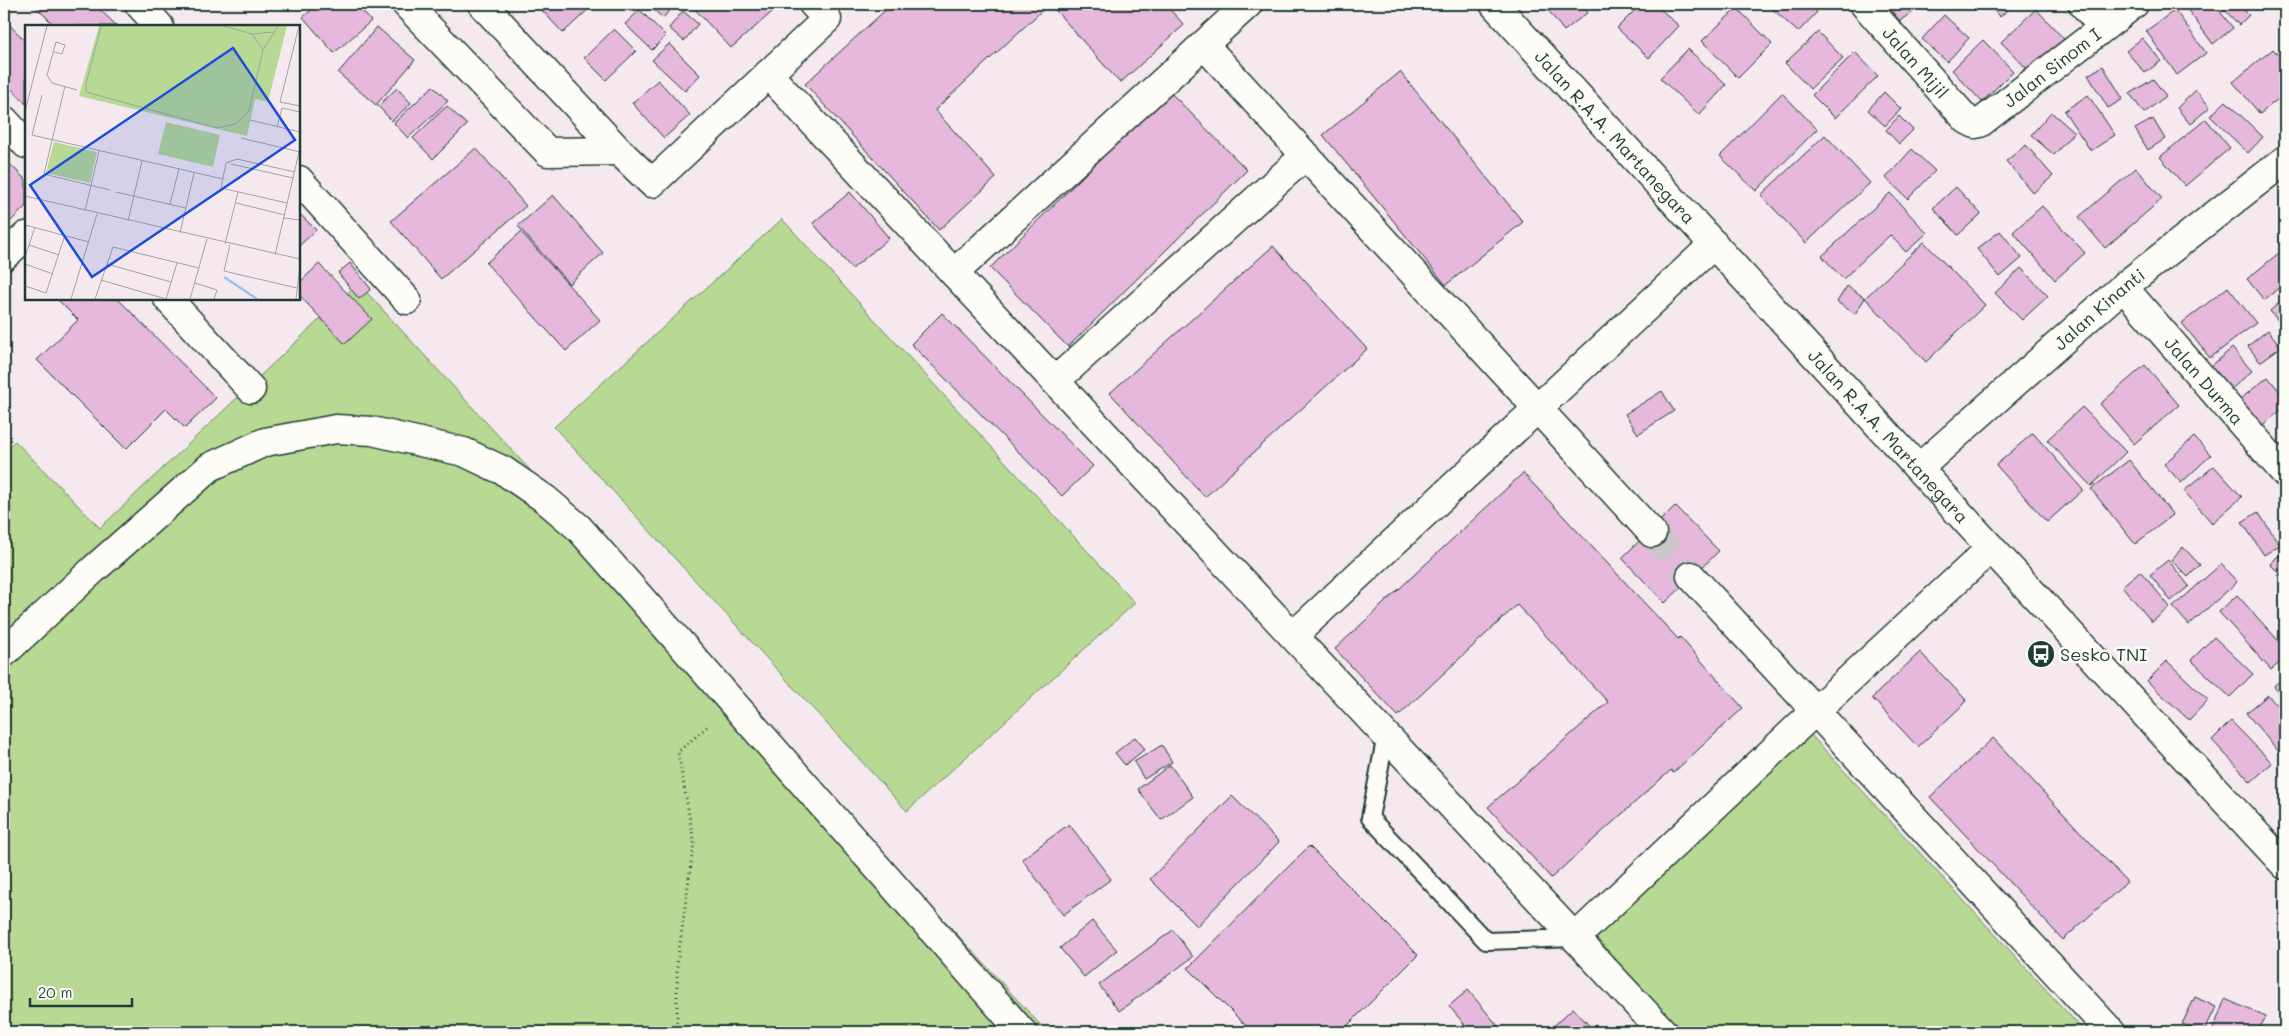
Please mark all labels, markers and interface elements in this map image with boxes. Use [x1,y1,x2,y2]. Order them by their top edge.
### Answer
street label: Jalan Mijil [1877,21,1954,103]
street label: Jalan Sinom I [1998,22,2106,113]
inset map [25,25,300,300]
street label: Jalan R.A.A. Martanegara [1530,45,1701,229]
street label: Jalan Kinanti [2048,262,2150,355]
street label: Jalan Durma [2159,331,2249,430]
street label: Jalan R.A.A. Martanegara [1803,344,1974,528]
bus stop icon: Sesko TNI [2026,639,2056,669]
place label: Sesko TNI [2060,642,2147,666]
scale bar [30,976,132,1008]
text: 20 m [38,982,72,1002]

